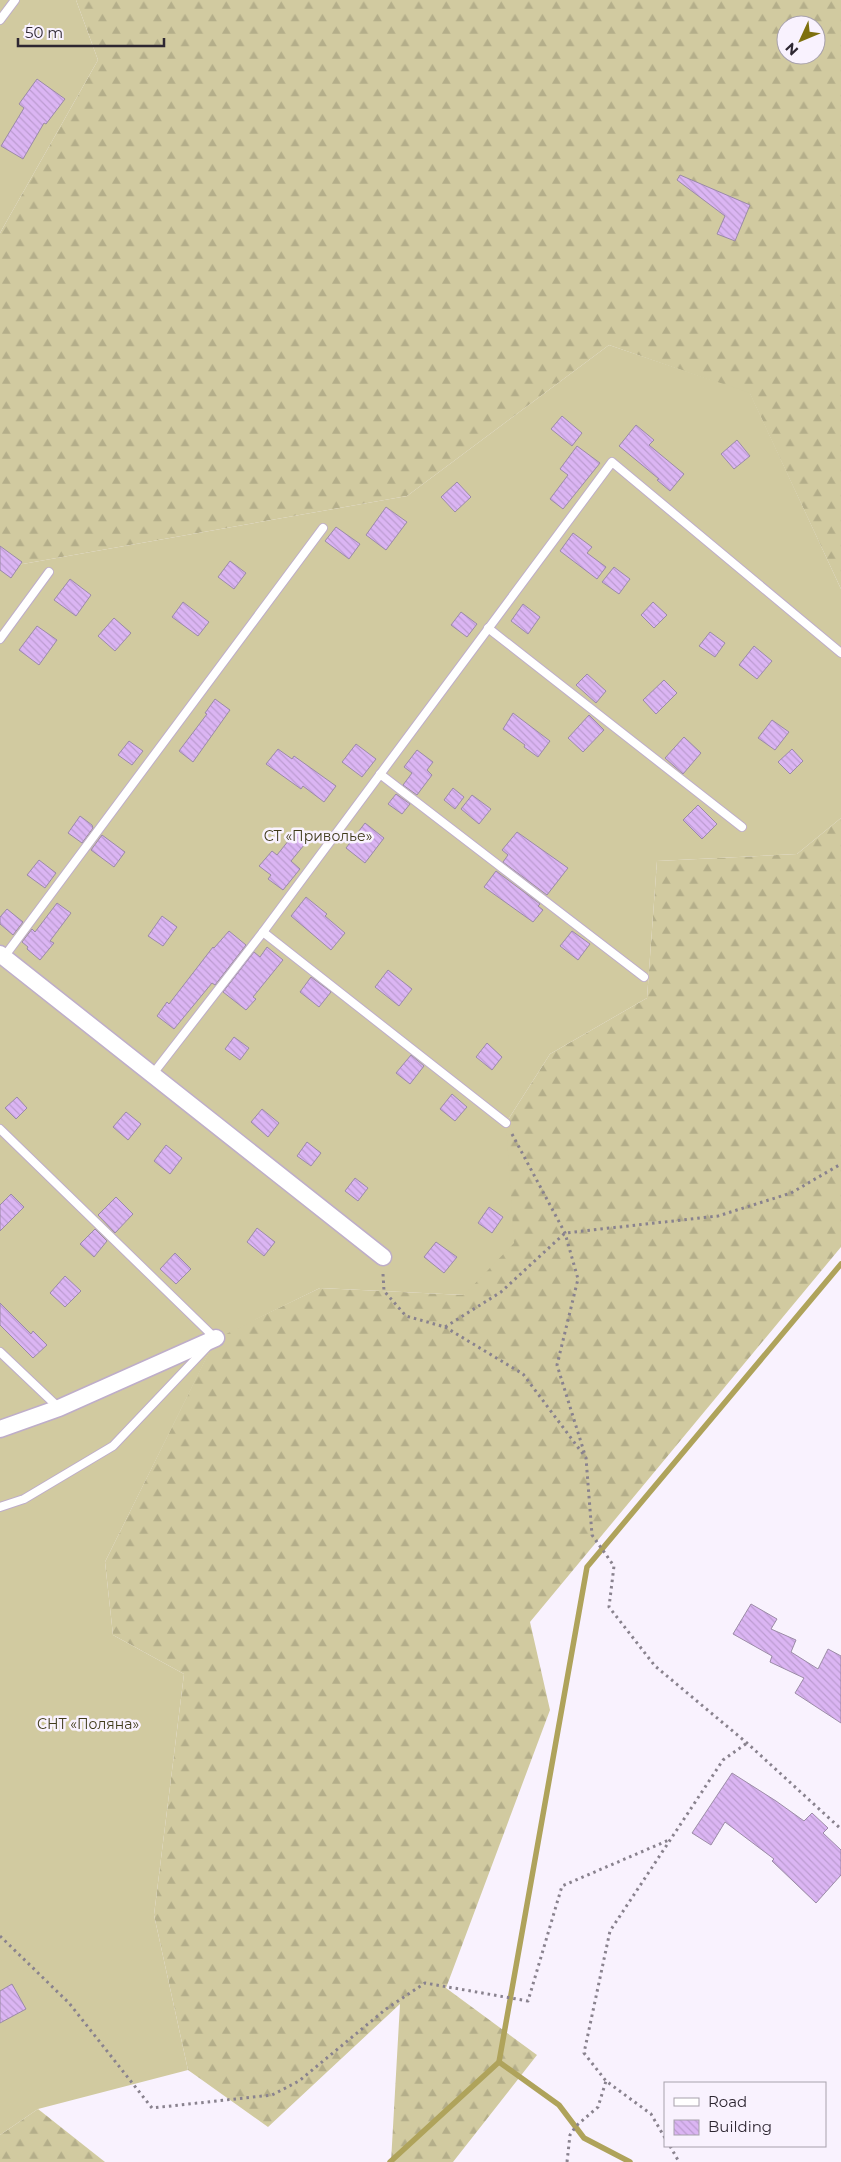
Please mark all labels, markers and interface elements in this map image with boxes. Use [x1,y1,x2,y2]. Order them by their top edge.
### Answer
scale bar [18,15,164,47]
north arrow [776,15,826,65]
text: 50 m [25,23,63,42]
text: N [781,39,802,59]
park label: СТ «Приволье» [264,827,372,845]
park label: СНТ «Поляна» [37,1715,139,1733]
legend [664,2082,826,2147]
text: Road [708,2092,747,2111]
text: Building [708,2117,772,2136]

